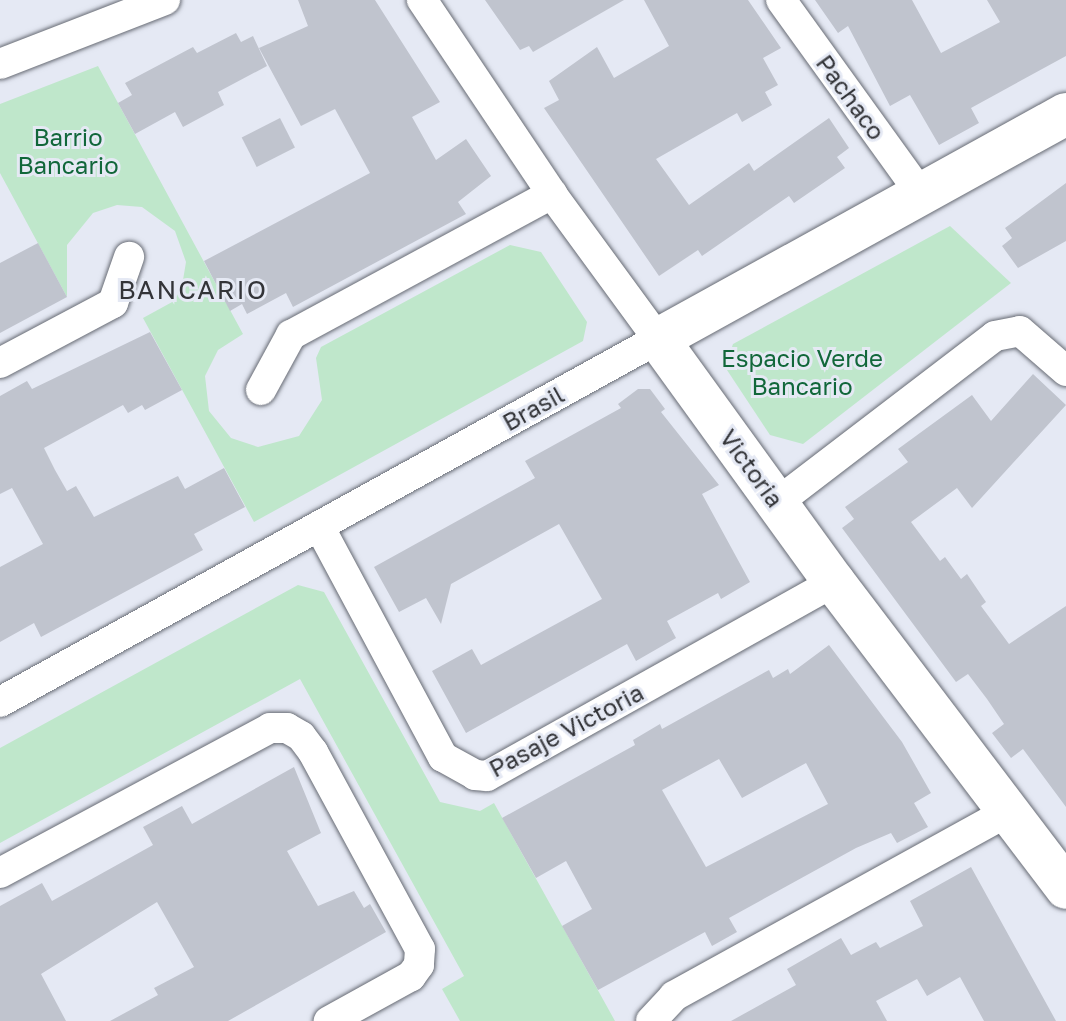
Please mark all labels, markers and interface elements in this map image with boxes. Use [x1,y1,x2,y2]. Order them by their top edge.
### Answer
street label: Pachaco [811,49,891,145]
park label: Barrio Bancario [17,123,119,179]
district label: BANCARIO [118,274,268,306]
park label: Espacio Verde Bancario [721,344,883,400]
street label: Brasil [497,380,569,436]
street label: Victoria [714,424,790,512]
street label: Pasaje Victoria [484,677,648,783]

